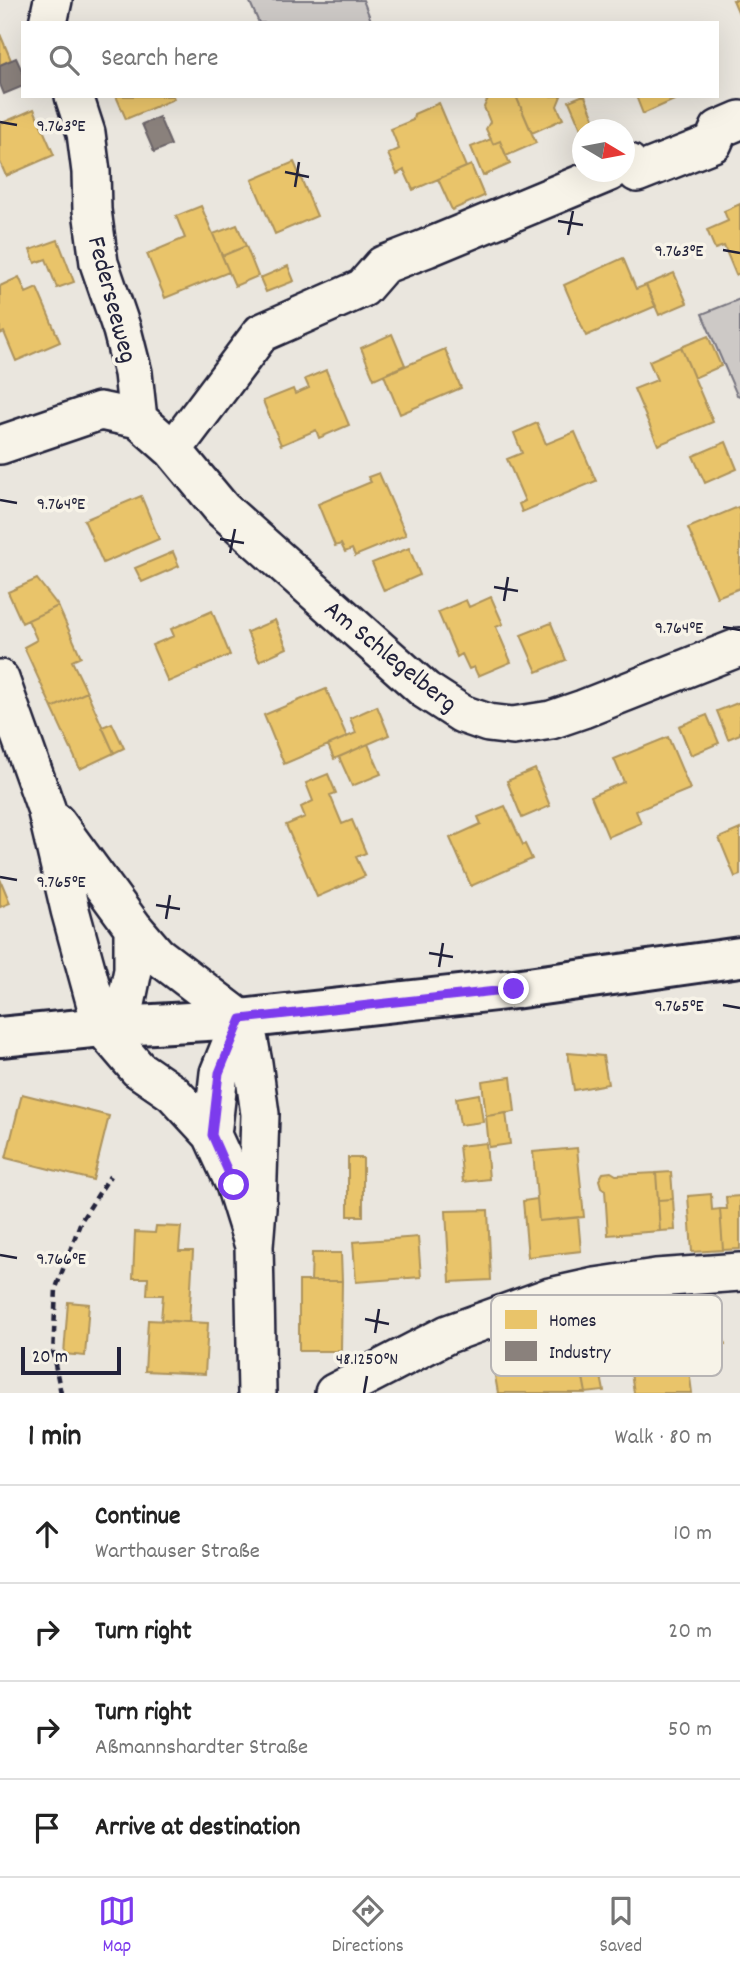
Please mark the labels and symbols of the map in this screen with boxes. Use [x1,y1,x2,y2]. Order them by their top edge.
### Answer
text: 9.763°E [37,115,85,140]
north arrow [572,119,635,182]
street label: Federseeweg [76,232,145,367]
text: 9.763°E [655,240,703,265]
text: 9.764°E [37,493,85,518]
street label: Am Schlegelberg [315,592,464,723]
text: 9.764°E [655,617,703,642]
text: 9.765°E [36,871,86,896]
route end [498,973,529,1004]
text: 9.765°E [654,995,704,1020]
route start [218,1169,249,1200]
text: 9.766°E [36,1248,86,1273]
legend [491,1295,722,1376]
text: Homes [549,1309,597,1336]
text: Industry [549,1341,611,1368]
scale bar [21,1344,121,1376]
text: 48.1250°N [336,1348,398,1373]

